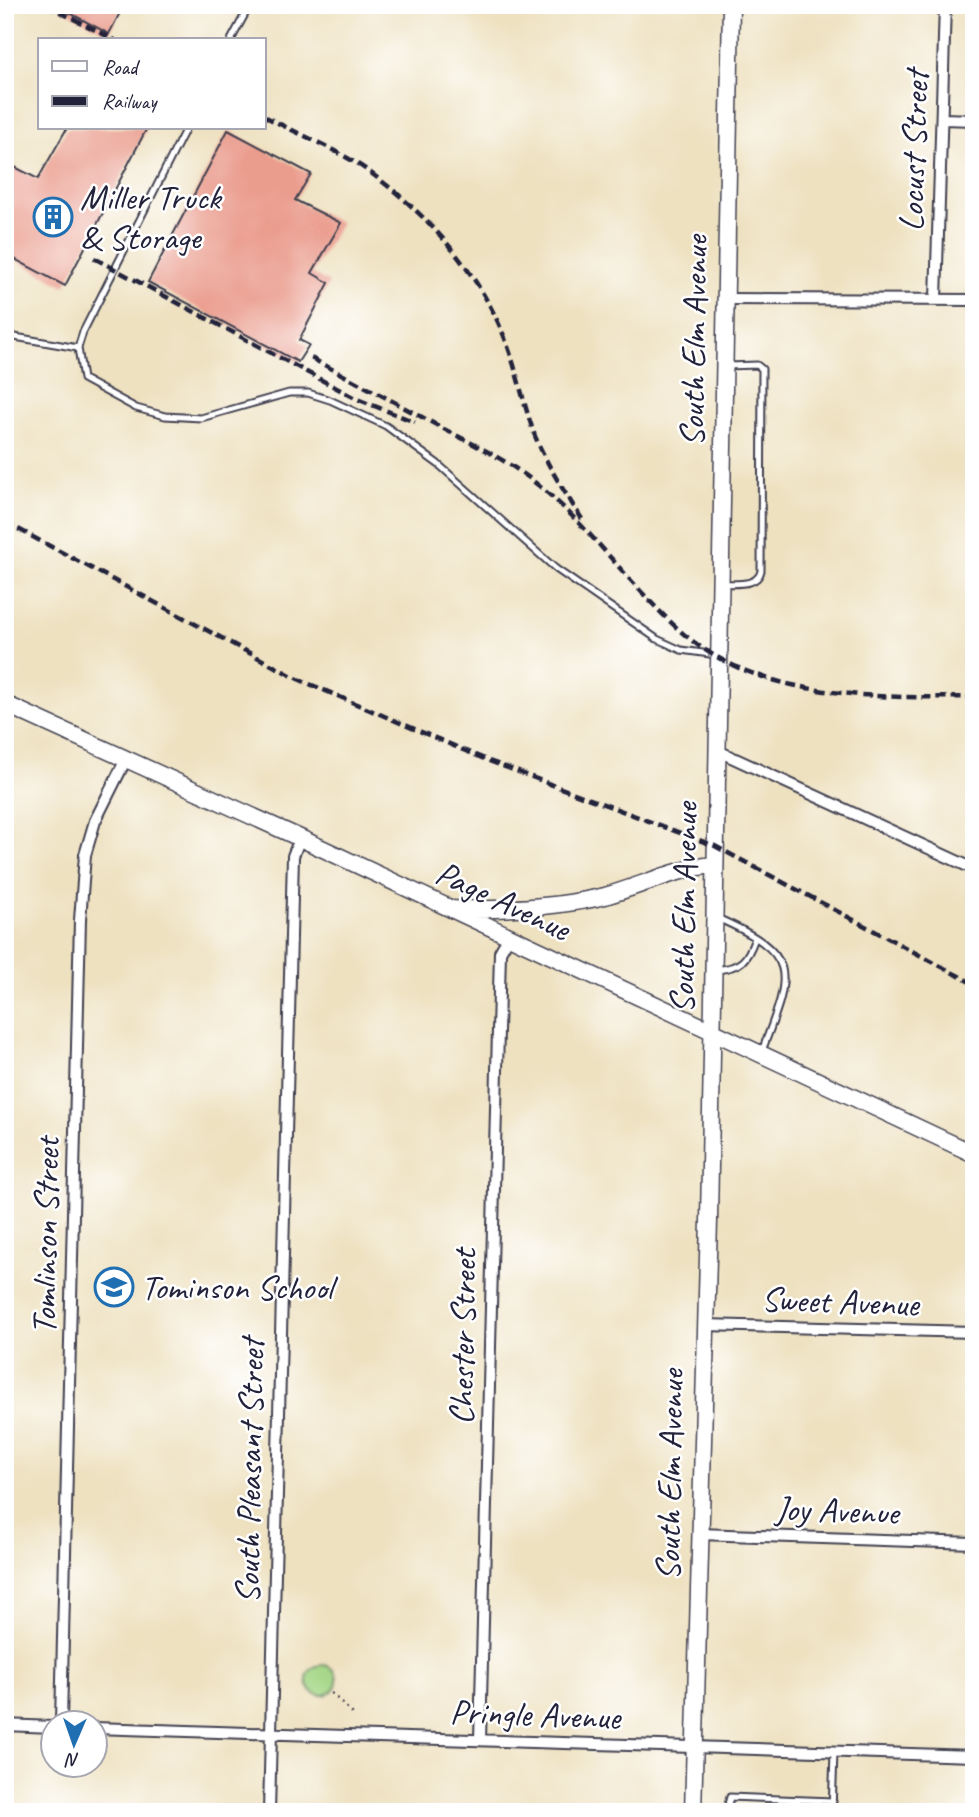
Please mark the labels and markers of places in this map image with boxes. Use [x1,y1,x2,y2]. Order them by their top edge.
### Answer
place label: Miller Truck & Storage [80,175,222,260]
building icon: Miller Truck & Storage [32,196,74,238]
place label: Tominson School [141,1265,339,1310]
school or university icon: Tominson School [93,1266,135,1308]

